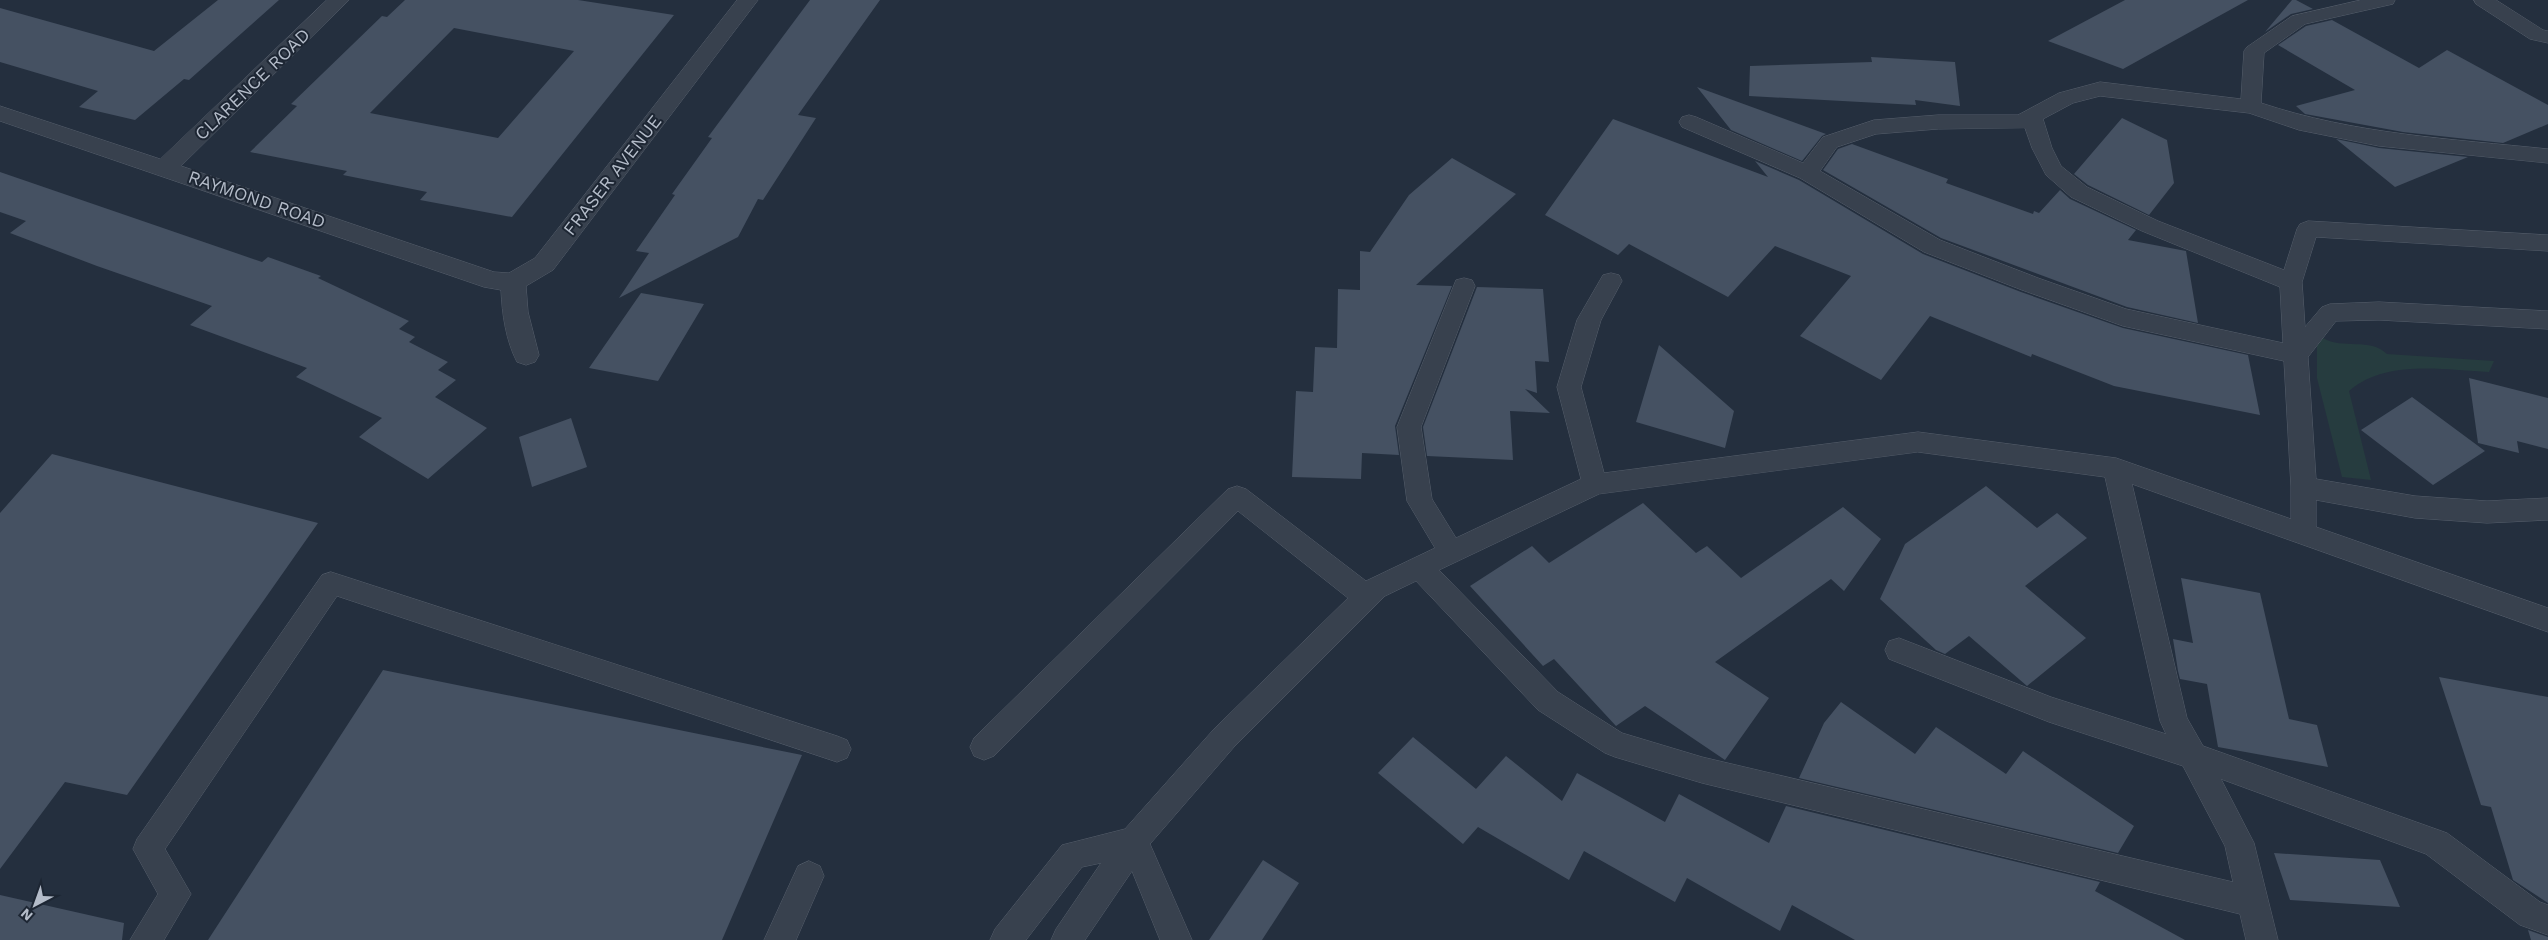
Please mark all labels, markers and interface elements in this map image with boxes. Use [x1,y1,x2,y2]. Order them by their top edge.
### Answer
street label: CLARENCE ROAD [190,24,314,144]
street label: FRASER AVENUE [559,111,665,239]
street label: RAYMOND ROAD [186,166,328,232]
north arrow [10,880,60,930]
text: N [17,905,36,924]

